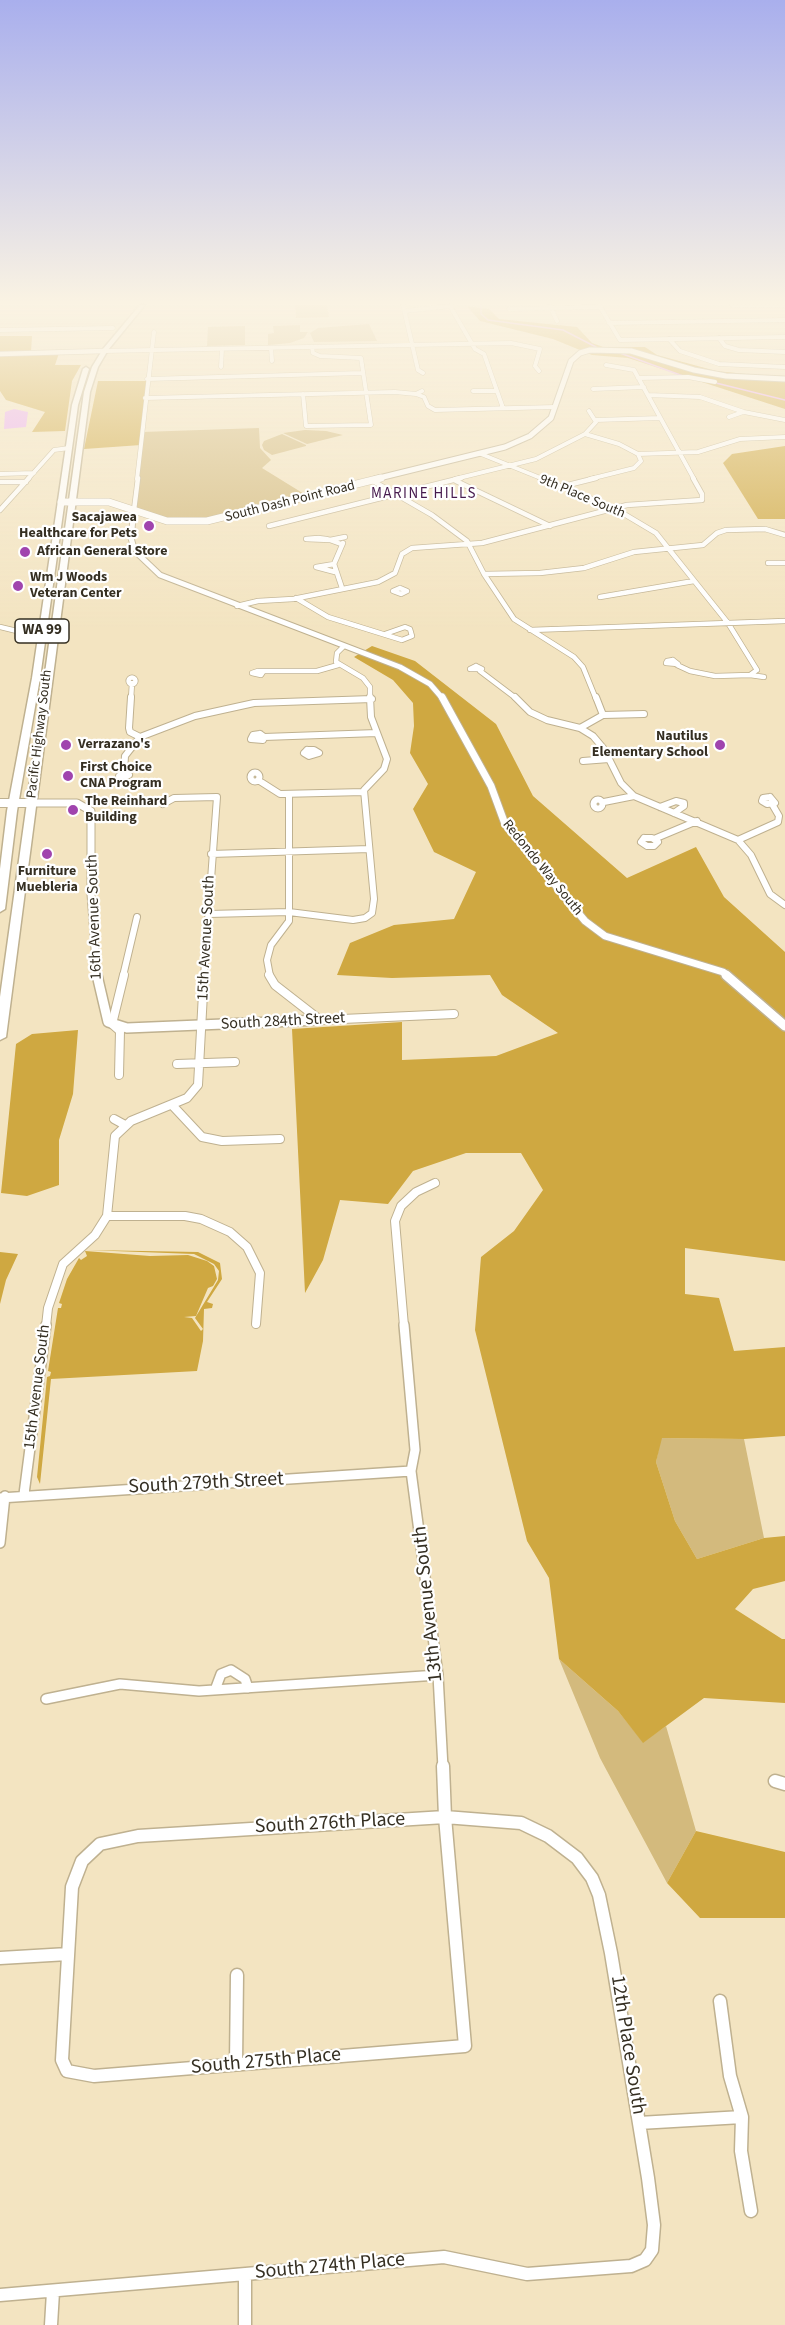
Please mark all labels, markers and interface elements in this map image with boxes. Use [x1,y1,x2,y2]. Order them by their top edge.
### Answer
street label: 9th Place South [537,471,627,523]
street label: South Dash Point Road [223,478,357,526]
district label: MARINE HILLS [371,486,477,504]
place label: Sacajawea Healthcare for Pets [19,510,137,542]
marker: Sacajawea Healthcare for Pets [142,519,156,533]
place label: African General Store [37,544,167,560]
marker: African General Store [18,545,32,559]
place label: Wm J Woods Veteran Center [30,570,122,602]
marker: Wm J Woods Veteran Center [11,579,25,593]
road number: WA 99 [15,619,69,643]
street label: Pacific Highway South [24,669,56,799]
place label: Nautilus Elementary School [592,729,708,762]
place label: Verrazano's [78,737,150,753]
marker: Verrazano's [59,738,73,752]
marker: Nautilus Elementary School [713,738,727,752]
place label: First Choice CNA Program [80,760,162,792]
marker: First Choice CNA Program [61,769,75,783]
place label: The Reinhard Building [85,794,167,826]
marker: The Reinhard Building [66,803,80,817]
street label: Redondo Way South [498,817,586,919]
marker: Furniture Muebleria [40,847,54,861]
street label: 16th Avenue South [83,854,107,980]
place label: Furniture Muebleria [16,864,78,897]
street label: 15th Avenue South [194,875,220,1001]
street label: South 284th Street [220,1009,346,1035]
street label: 15th Avenue South [21,1323,55,1451]
street label: South 279th Street [128,1468,284,1500]
street label: 13th Avenue South [409,1525,449,1683]
street label: South 276th Place [254,1808,406,1840]
street label: 12th Place South [604,1974,650,2116]
street label: South 275th Place [190,2043,342,2081]
street label: South 274th Place [254,2248,406,2286]

